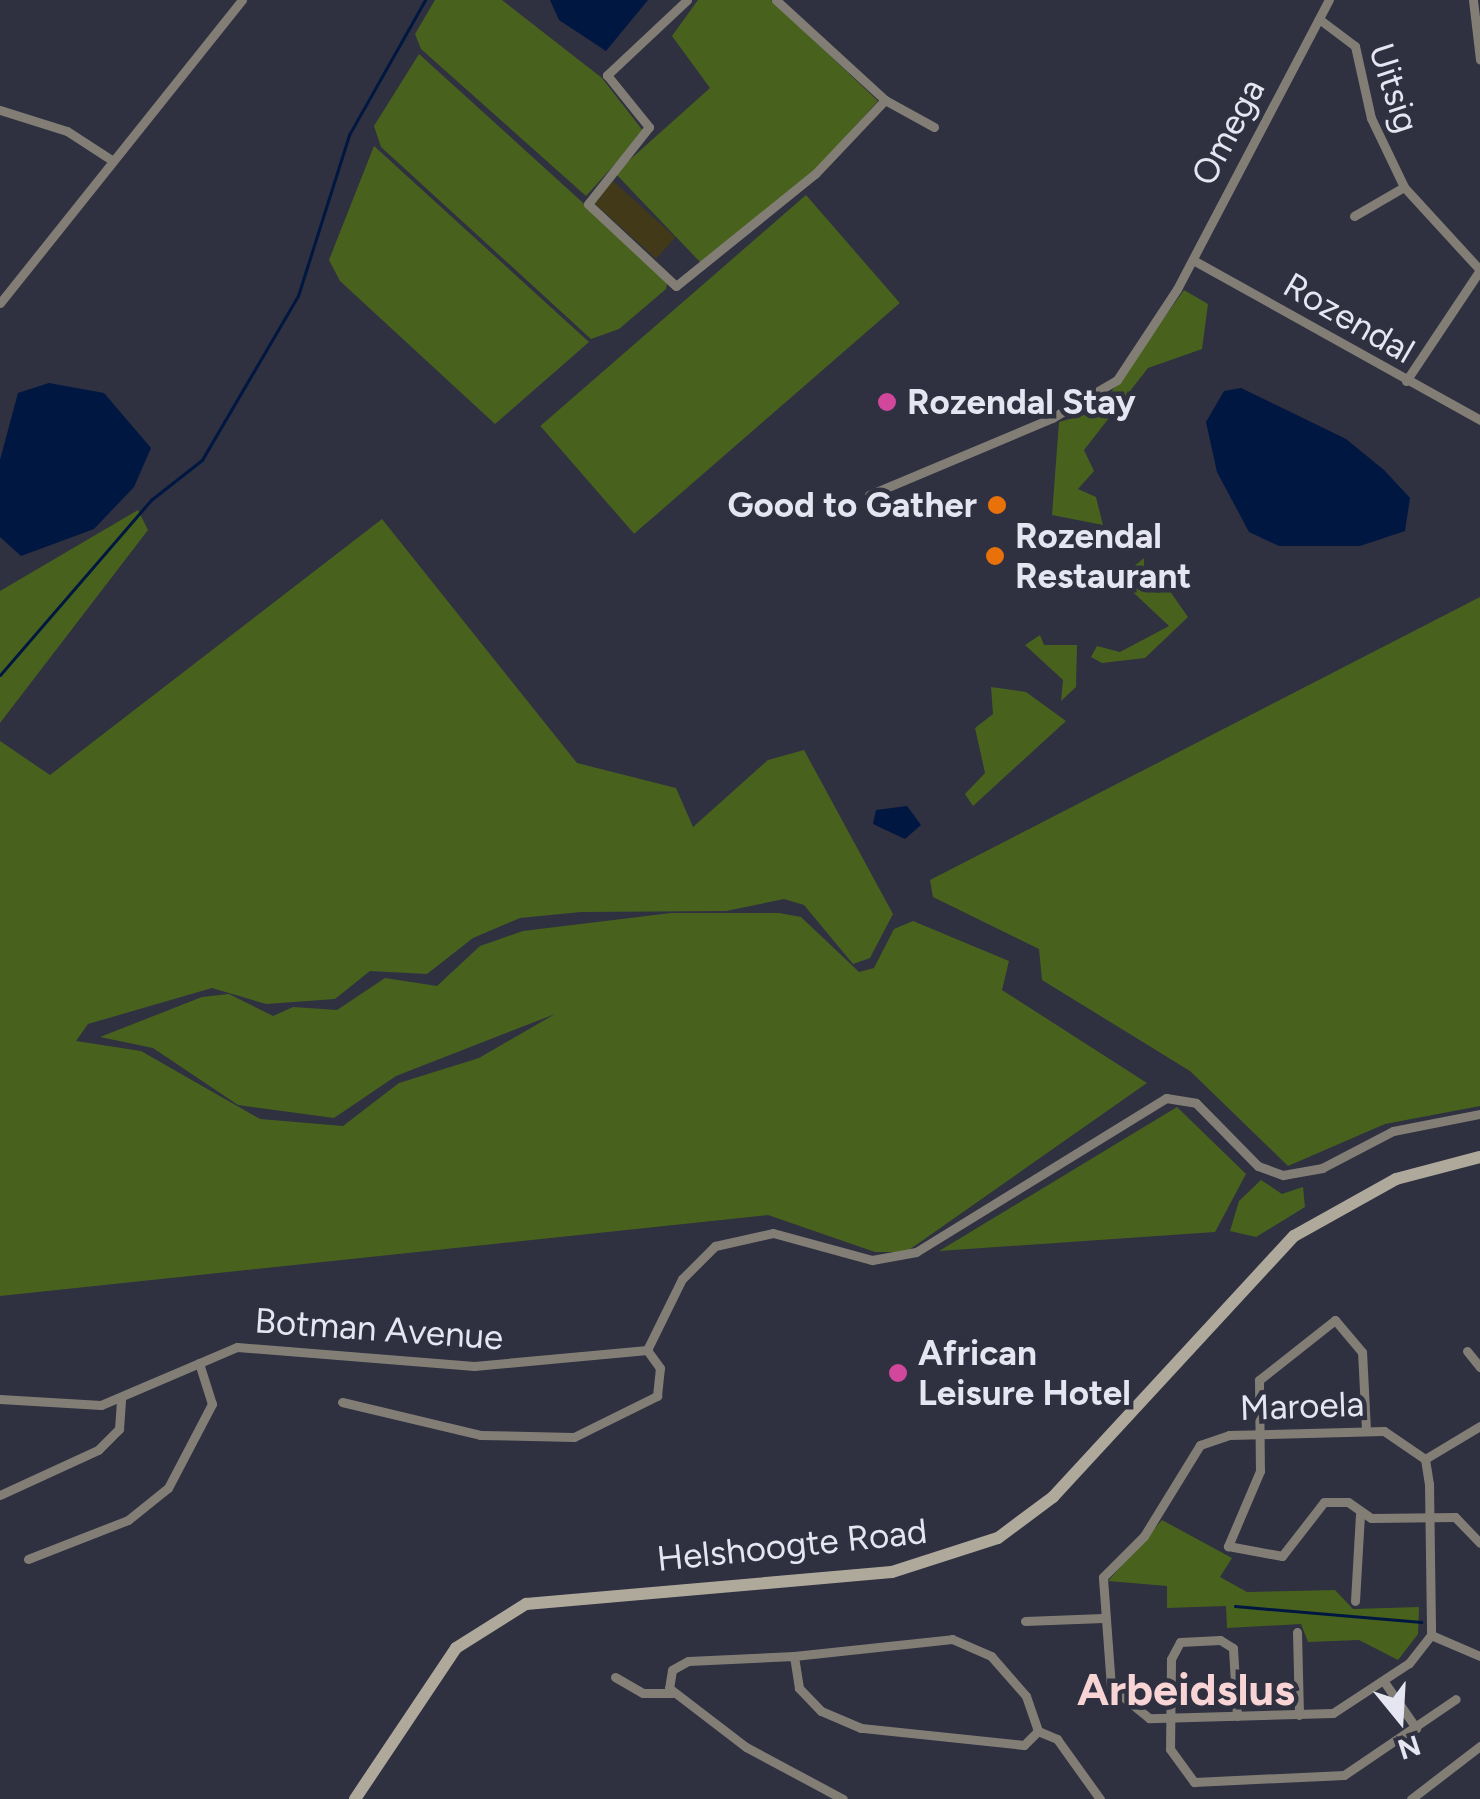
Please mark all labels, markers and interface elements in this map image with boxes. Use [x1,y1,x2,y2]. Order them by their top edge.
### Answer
street label: Uitsig [1360,38,1428,138]
street label: Omega [1183,72,1273,192]
street label: Rozendal [1276,264,1422,372]
place label: Rozendal Stay [907,381,1136,423]
marker: Rozendal Stay [876,391,898,413]
place label: Good to Gather [727,484,977,526]
marker: Good to Gather [986,494,1008,516]
place label: Rozendal Restaurant [1015,515,1191,597]
marker: Rozendal Restaurant [984,545,1006,567]
street label: Botman Avenue [253,1299,505,1359]
place label: African Leisure Hotel [918,1332,1131,1414]
marker: African Leisure Hotel [887,1362,909,1384]
street label: Maroela [1239,1383,1365,1429]
street label: Helshoogte Road [655,1510,929,1580]
district label: Arbeidslus [1077,1663,1295,1717]
north arrow [1350,1669,1450,1769]
text: N [1394,1728,1425,1767]

